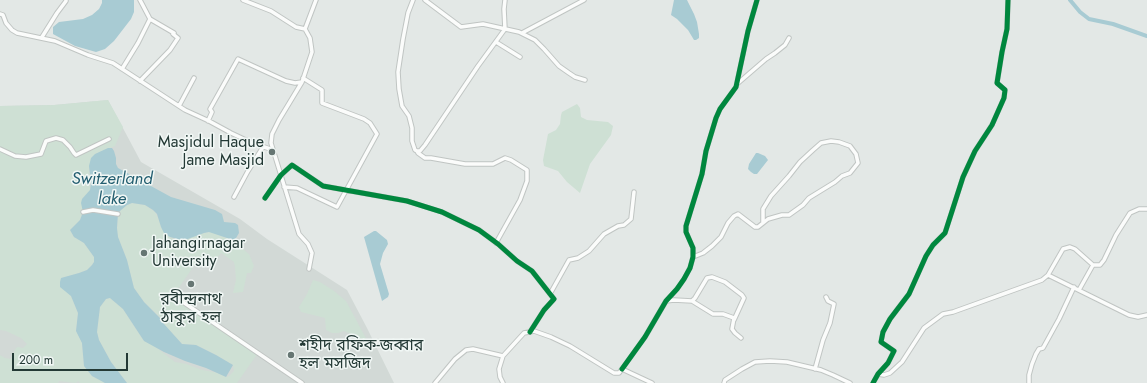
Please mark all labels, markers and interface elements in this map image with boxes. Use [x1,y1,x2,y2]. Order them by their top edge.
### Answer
place label: Masjidul Haque Jame Masjid [158,133,264,171]
marker: Masjidul Haque Jame Masjid [267,147,277,157]
water label: Switzerland lake [71,170,153,210]
place label: Jahangirnagar University [152,234,245,272]
marker: Jahangirnagar University [139,248,149,258]
marker: রবীন্দ্রনাথ ঠাকুর হল [186,279,196,289]
place label: রবীন্দ্রনাথ ঠাকুর হল [160,290,222,328]
place label: শহীদ রফিক-জব্বার হল মসজিদ [299,336,423,374]
scale bar [14,345,130,371]
marker: শহীদ রফিক-জব্বার হল মসজিদ [286,350,296,360]
text: 200 m [19,351,53,369]

